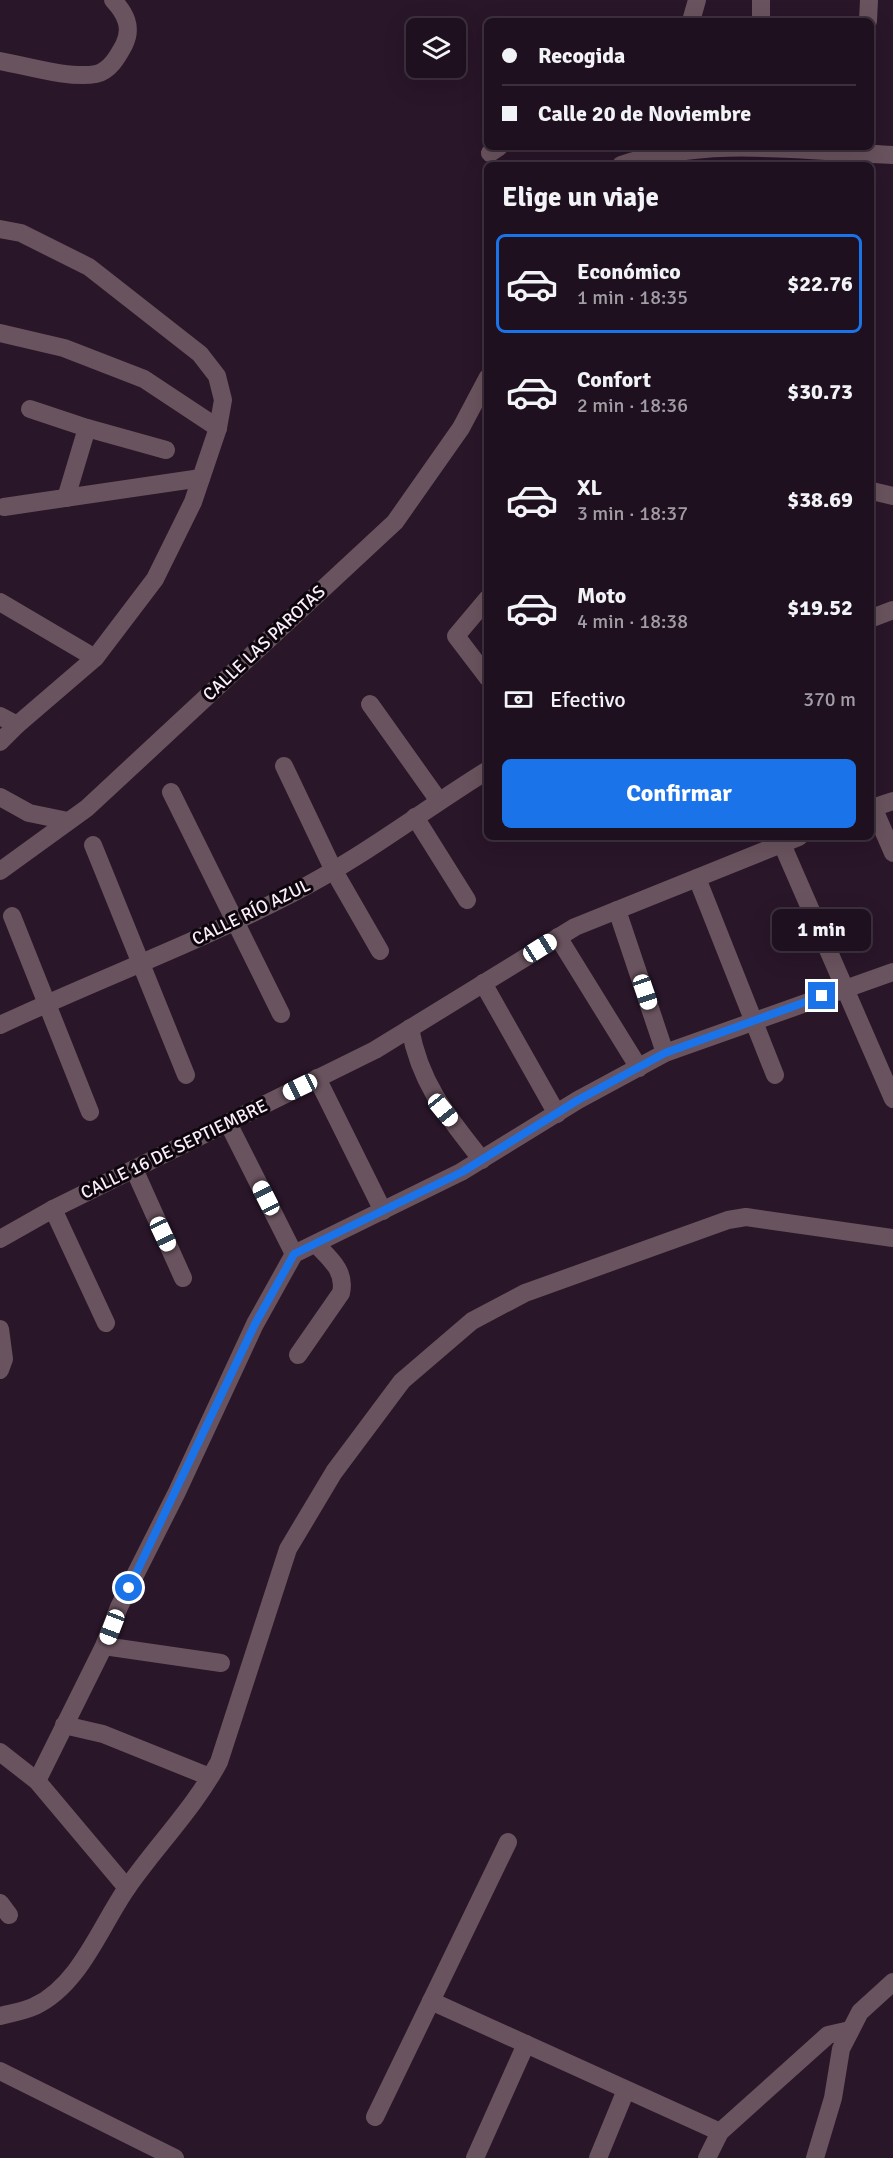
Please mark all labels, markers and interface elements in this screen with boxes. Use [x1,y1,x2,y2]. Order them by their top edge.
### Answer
map controls [406,18,466,78]
button: layers [406,18,466,78]
text: Recogida [538,42,625,69]
text: Calle 20 de Noviembre [538,100,751,127]
text: Elige un viaje [502,181,659,214]
icon: car [505,257,559,311]
text: Económico [577,258,681,285]
text: $22.76 [787,270,853,297]
text: 1 min · 18:35 [577,285,688,310]
icon: car [505,365,559,419]
text: Confort [577,366,651,393]
text: $30.73 [787,378,853,405]
text: 2 min · 18:36 [577,393,688,418]
icon: car [505,473,559,527]
text: XL [577,474,602,501]
text: $38.69 [787,486,853,513]
text: 3 min · 18:37 [577,501,688,526]
street label: CALLE LAS PAROTAS [198,581,330,705]
icon: car [505,581,559,635]
text: Moto [577,582,626,609]
text: $19.52 [787,594,853,621]
text: 4 min · 18:38 [577,609,688,634]
icon: cash [502,683,535,716]
text: Efectivo [550,686,626,713]
text: 370 m [803,687,856,712]
button: Confirmar [502,759,856,828]
street label: CALLE RÍO AZUL [188,874,314,950]
callout: 1 min [772,909,872,951]
text: 1 min [797,917,846,942]
car [520,931,560,965]
car [631,972,659,1012]
route end [808,982,835,1009]
car [280,1071,320,1103]
car [425,1090,461,1130]
street label: CALLE 16 DE SEPTIEMBRE [77,1094,271,1204]
car [250,1178,282,1218]
car [147,1214,179,1254]
route start [115,1574,142,1601]
car [97,1607,127,1647]

